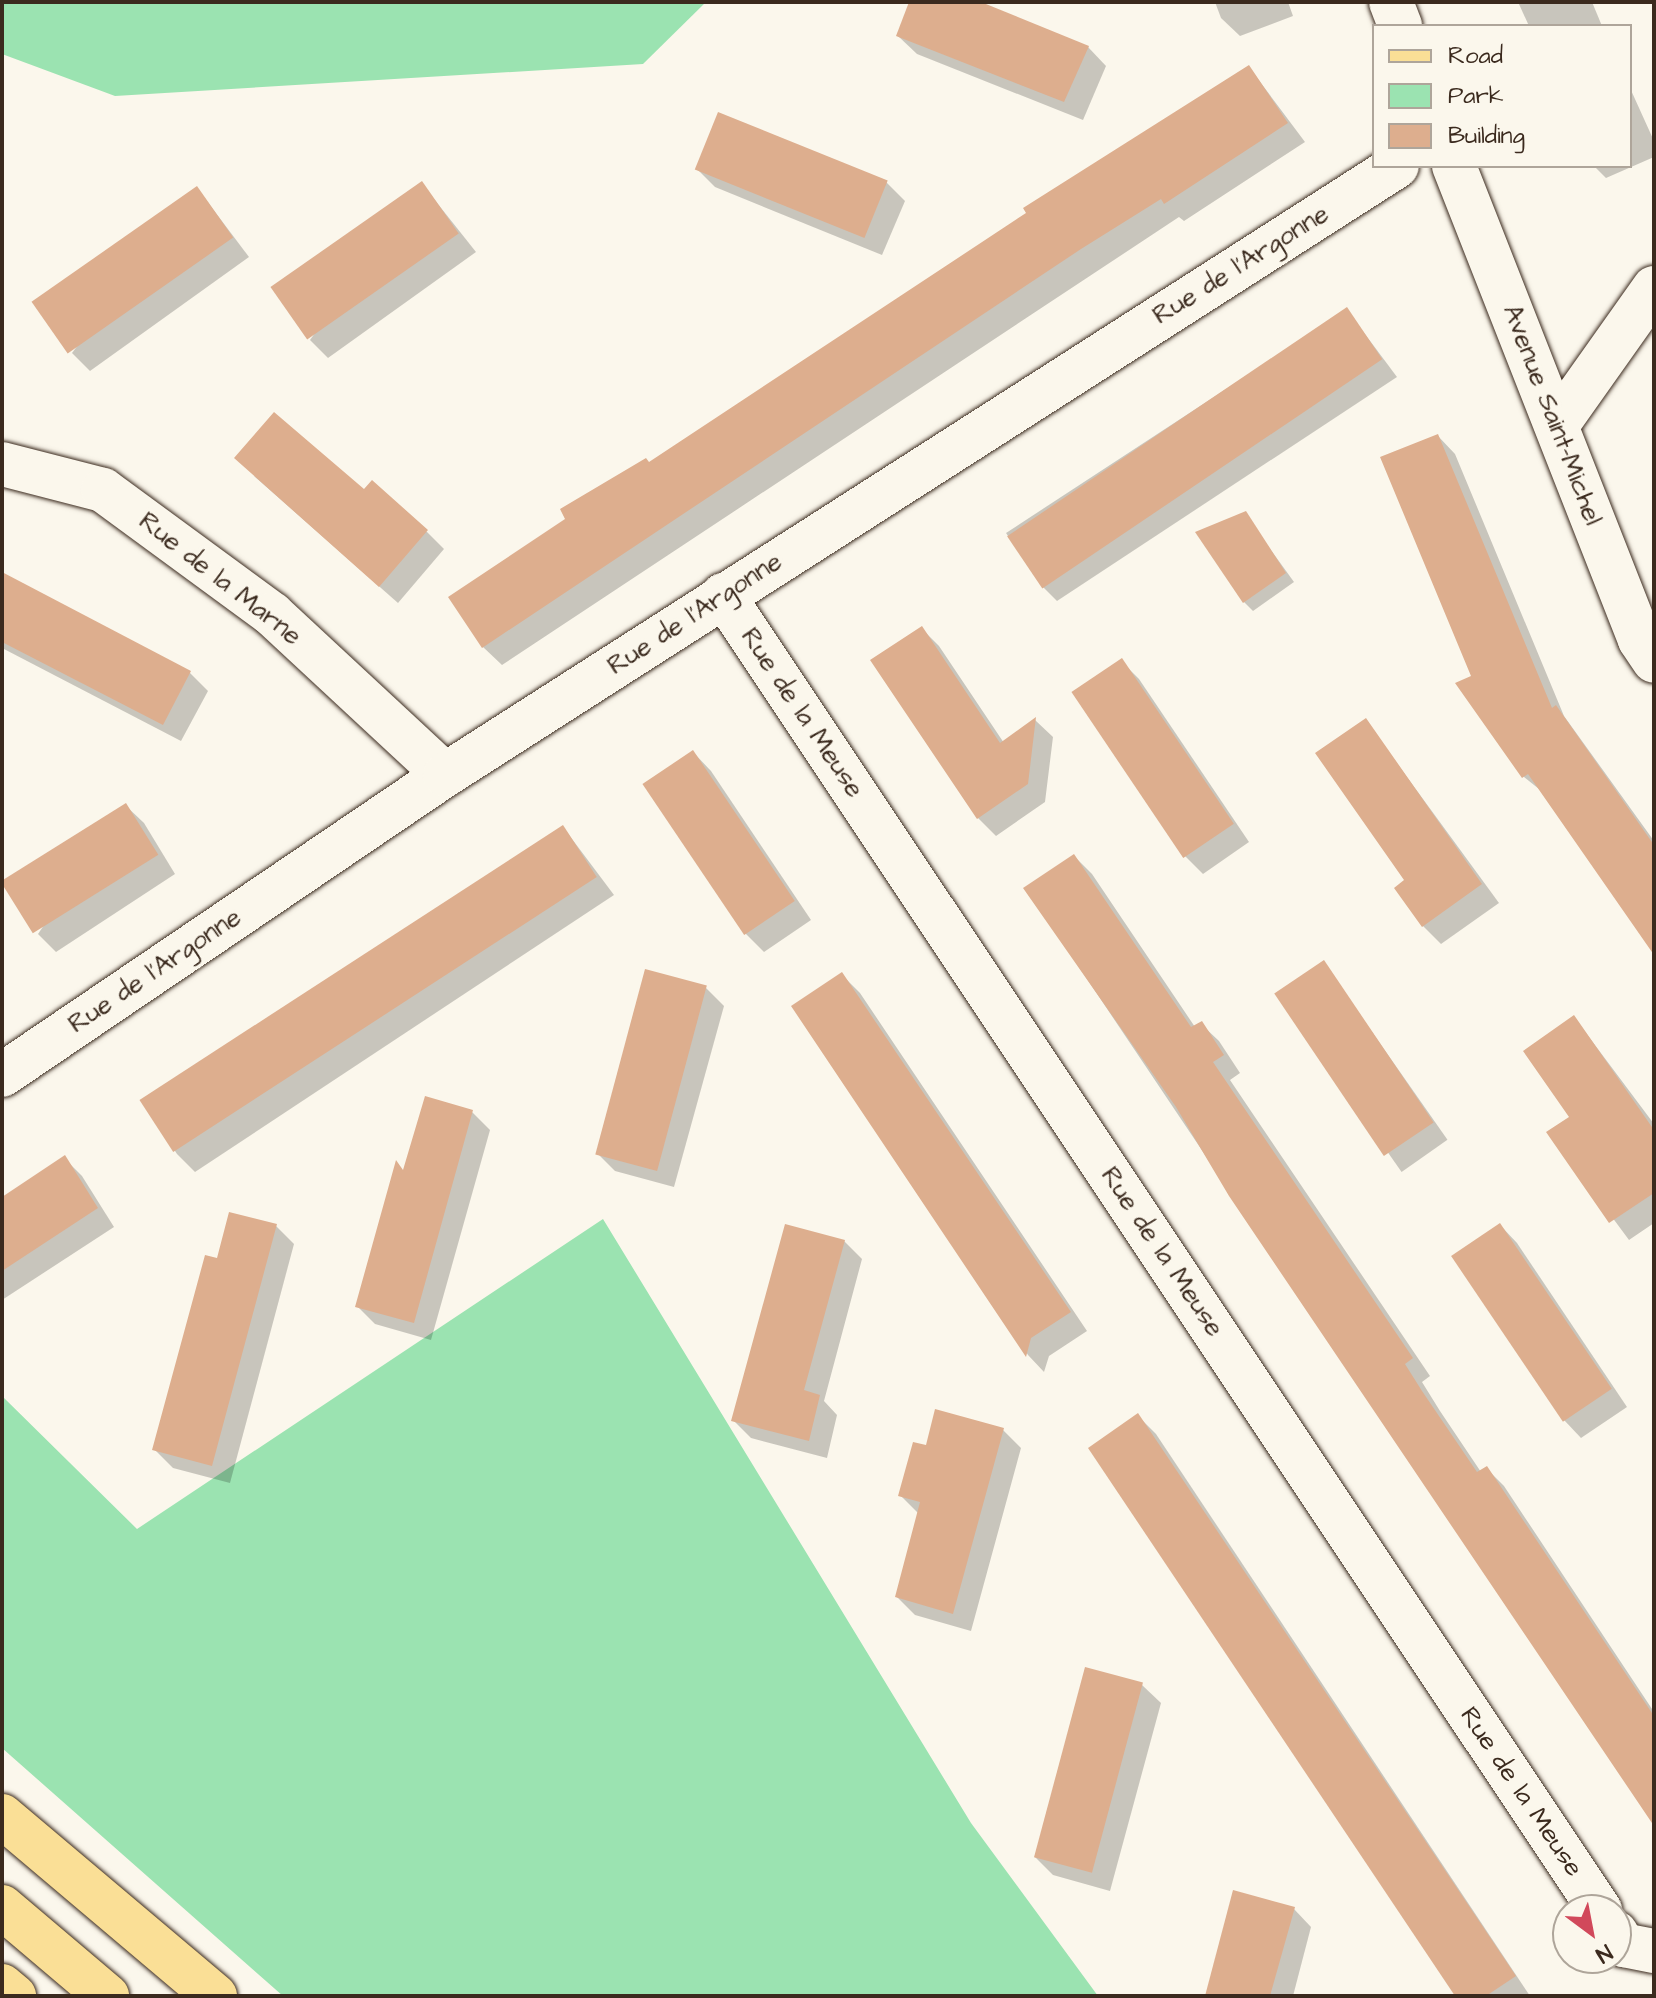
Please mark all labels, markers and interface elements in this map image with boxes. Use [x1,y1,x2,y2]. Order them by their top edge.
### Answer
legend [1372,24,1632,168]
text: Road [1448,39,1503,73]
text: Park [1448,79,1504,113]
text: Building [1448,119,1525,153]
street label: Rue de l'Argonne [1147,198,1335,332]
street label: Avenue Saint-Michel [1496,301,1608,529]
street label: Rue de la Marne [132,506,308,652]
street label: Rue de l'Argonne [602,546,788,682]
street label: Rue de la Meuse [734,622,870,804]
street label: Rue de l'Argonne [63,902,247,1040]
street label: Rue de la Meuse [1094,1161,1230,1343]
street label: Rue de la Meuse [1453,1701,1589,1883]
north arrow [1552,1894,1632,1974]
text: N [1590,1936,1618,1970]

